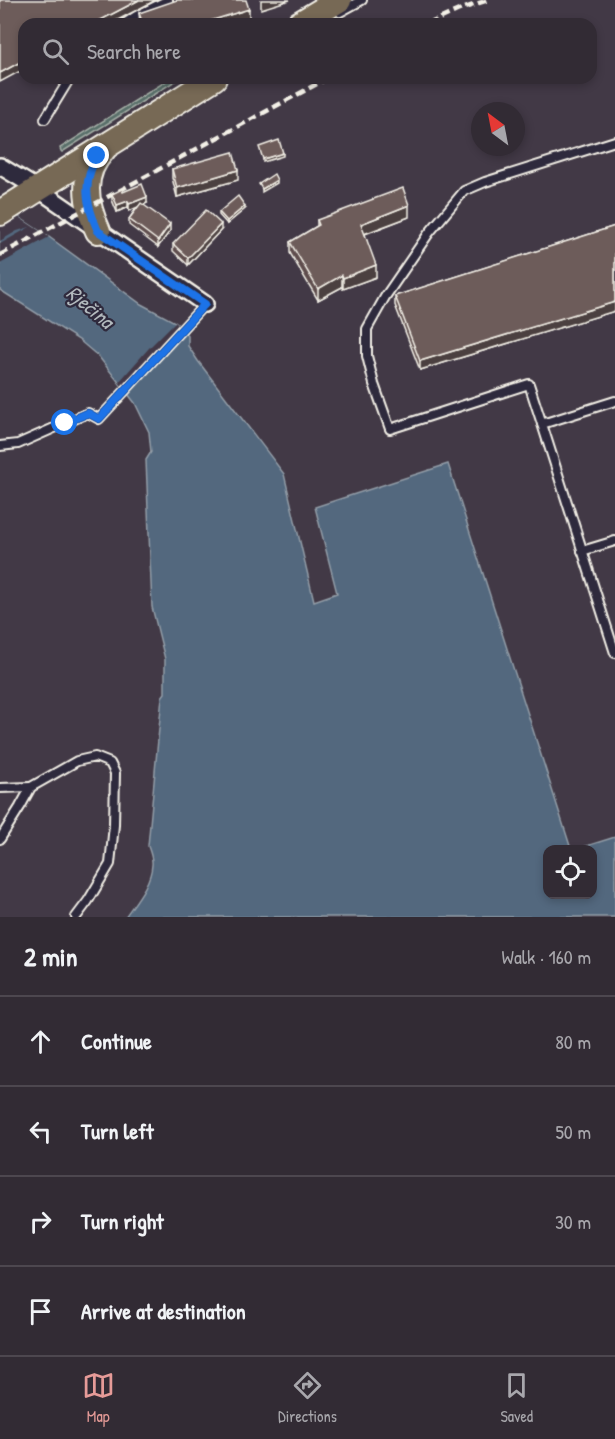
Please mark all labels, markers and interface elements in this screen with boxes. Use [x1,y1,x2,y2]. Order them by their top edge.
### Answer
search box [18,18,597,84]
icon: search [39,35,72,68]
text: Search here [87,36,181,66]
north arrow [471,102,525,156]
route end [83,142,109,168]
water label: Rječina [61,278,122,337]
route start [51,409,77,435]
map controls [543,845,597,899]
button: locate [543,845,597,899]
text: 2 min [24,939,77,974]
text: Walk · 160 m [502,943,591,970]
icon: ahead [24,1025,57,1058]
text: Continue [81,1026,152,1056]
text: 80 m [555,1028,591,1055]
icon: left [24,1115,57,1148]
text: Turn left [81,1116,154,1146]
text: 50 m [555,1118,591,1145]
icon: right [24,1205,57,1238]
text: Turn right [81,1206,164,1236]
text: 30 m [555,1208,591,1235]
icon: arrive [24,1295,57,1328]
text: Arrive at destination [81,1296,246,1326]
tab: Map [82,1369,115,1427]
tab: Directions [278,1369,337,1427]
tab: Saved [500,1369,533,1427]

